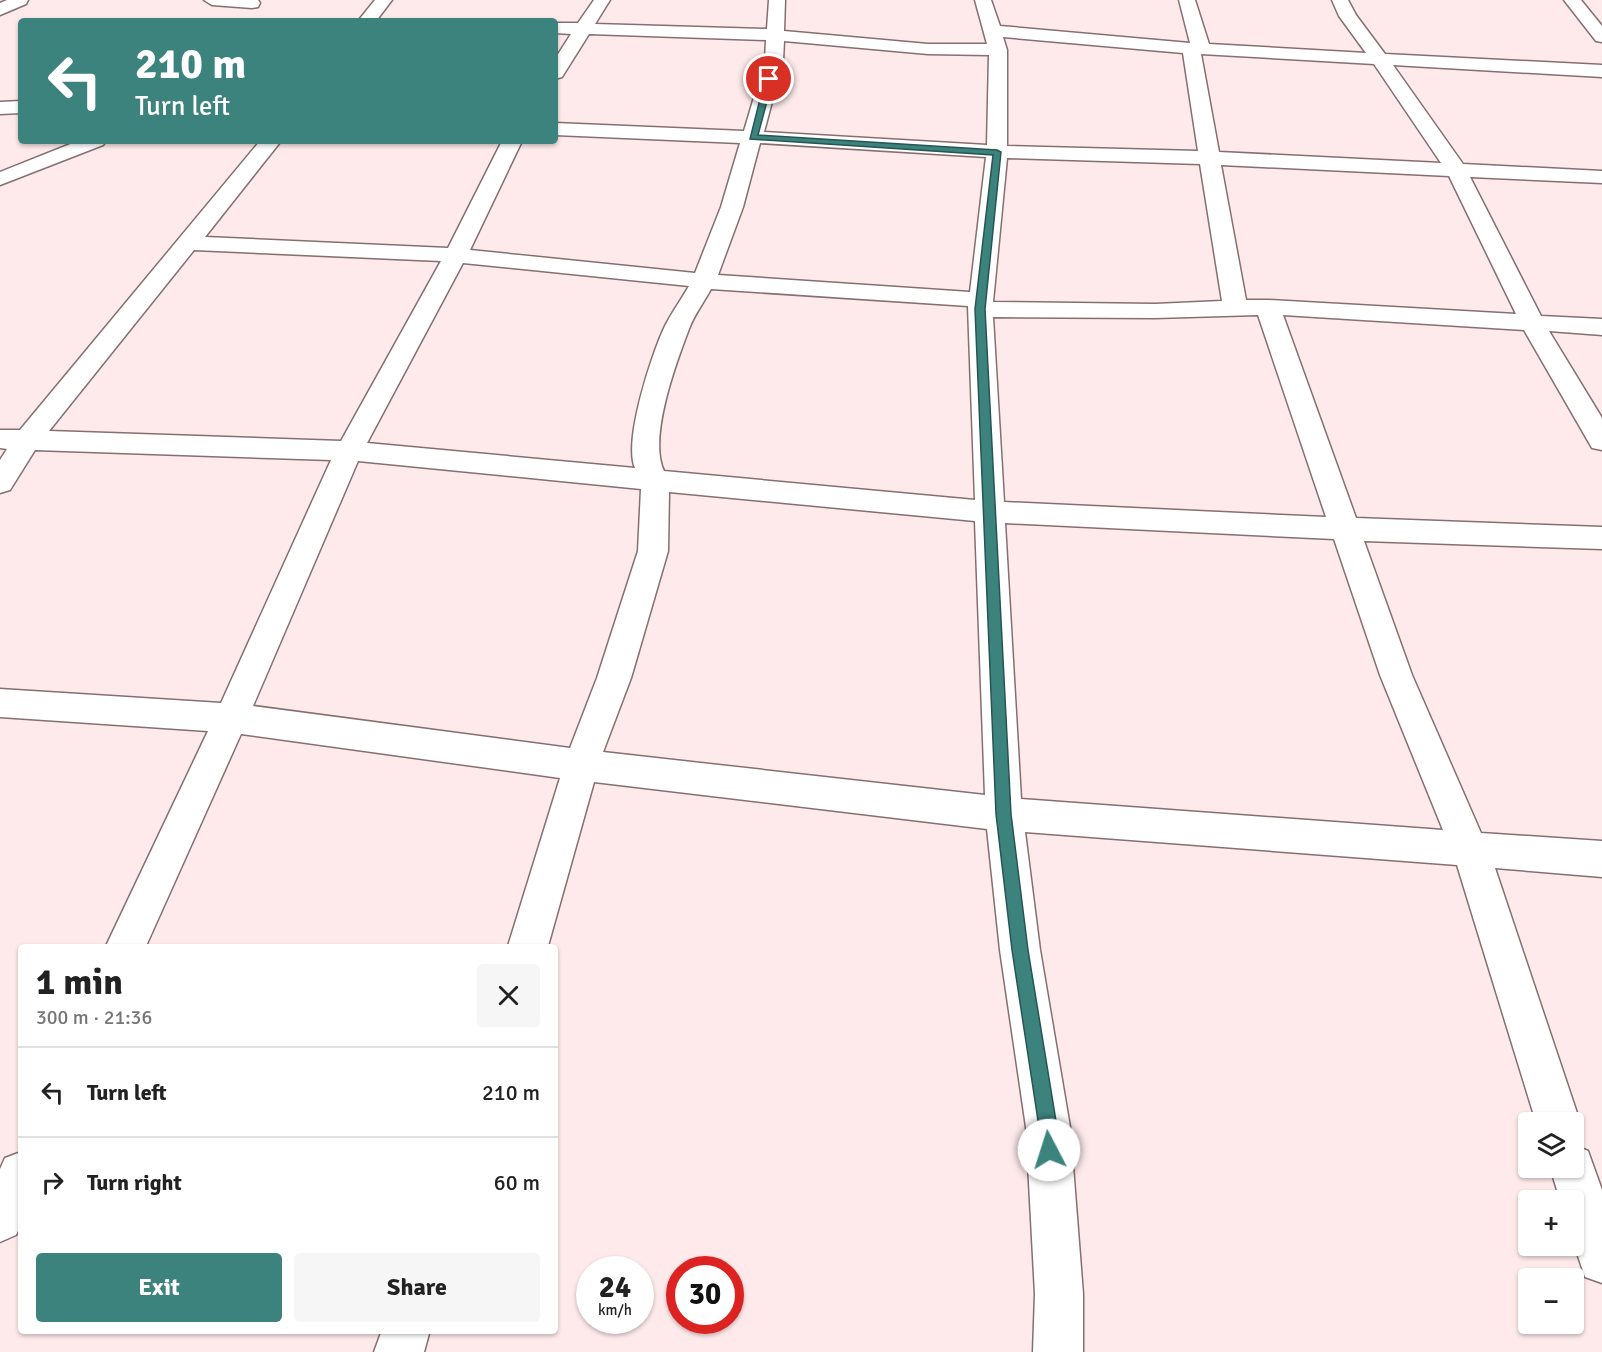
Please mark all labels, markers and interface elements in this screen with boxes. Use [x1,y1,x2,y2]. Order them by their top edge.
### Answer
text: 210 m [135,39,246,90]
icon: left [36,42,114,120]
pin [743,53,794,104]
icon: arrive [752,62,785,95]
text: Turn left [135,90,230,123]
text: 1 min [36,960,123,1005]
button: close [477,964,540,1027]
text: 300 m · 21:36 [36,1005,152,1030]
icon: left [36,1076,69,1109]
text: Turn left [87,1079,167,1106]
text: 210 m [482,1079,540,1106]
map controls [1518,1112,1584,1334]
button: layers [1518,1112,1584,1178]
position arrow [1017,1118,1081,1182]
icon: right [36,1166,69,1199]
text: Turn right [87,1169,182,1196]
text: 60 m [494,1169,540,1196]
button: + [1518,1190,1584,1256]
button: Exit [36,1253,282,1322]
button: Share [294,1253,540,1322]
speed limit sign: 30 [666,1256,744,1334]
button: − [1518,1268,1584,1334]
text: 24 [599,1269,631,1306]
text: km/h [598,1301,632,1319]

